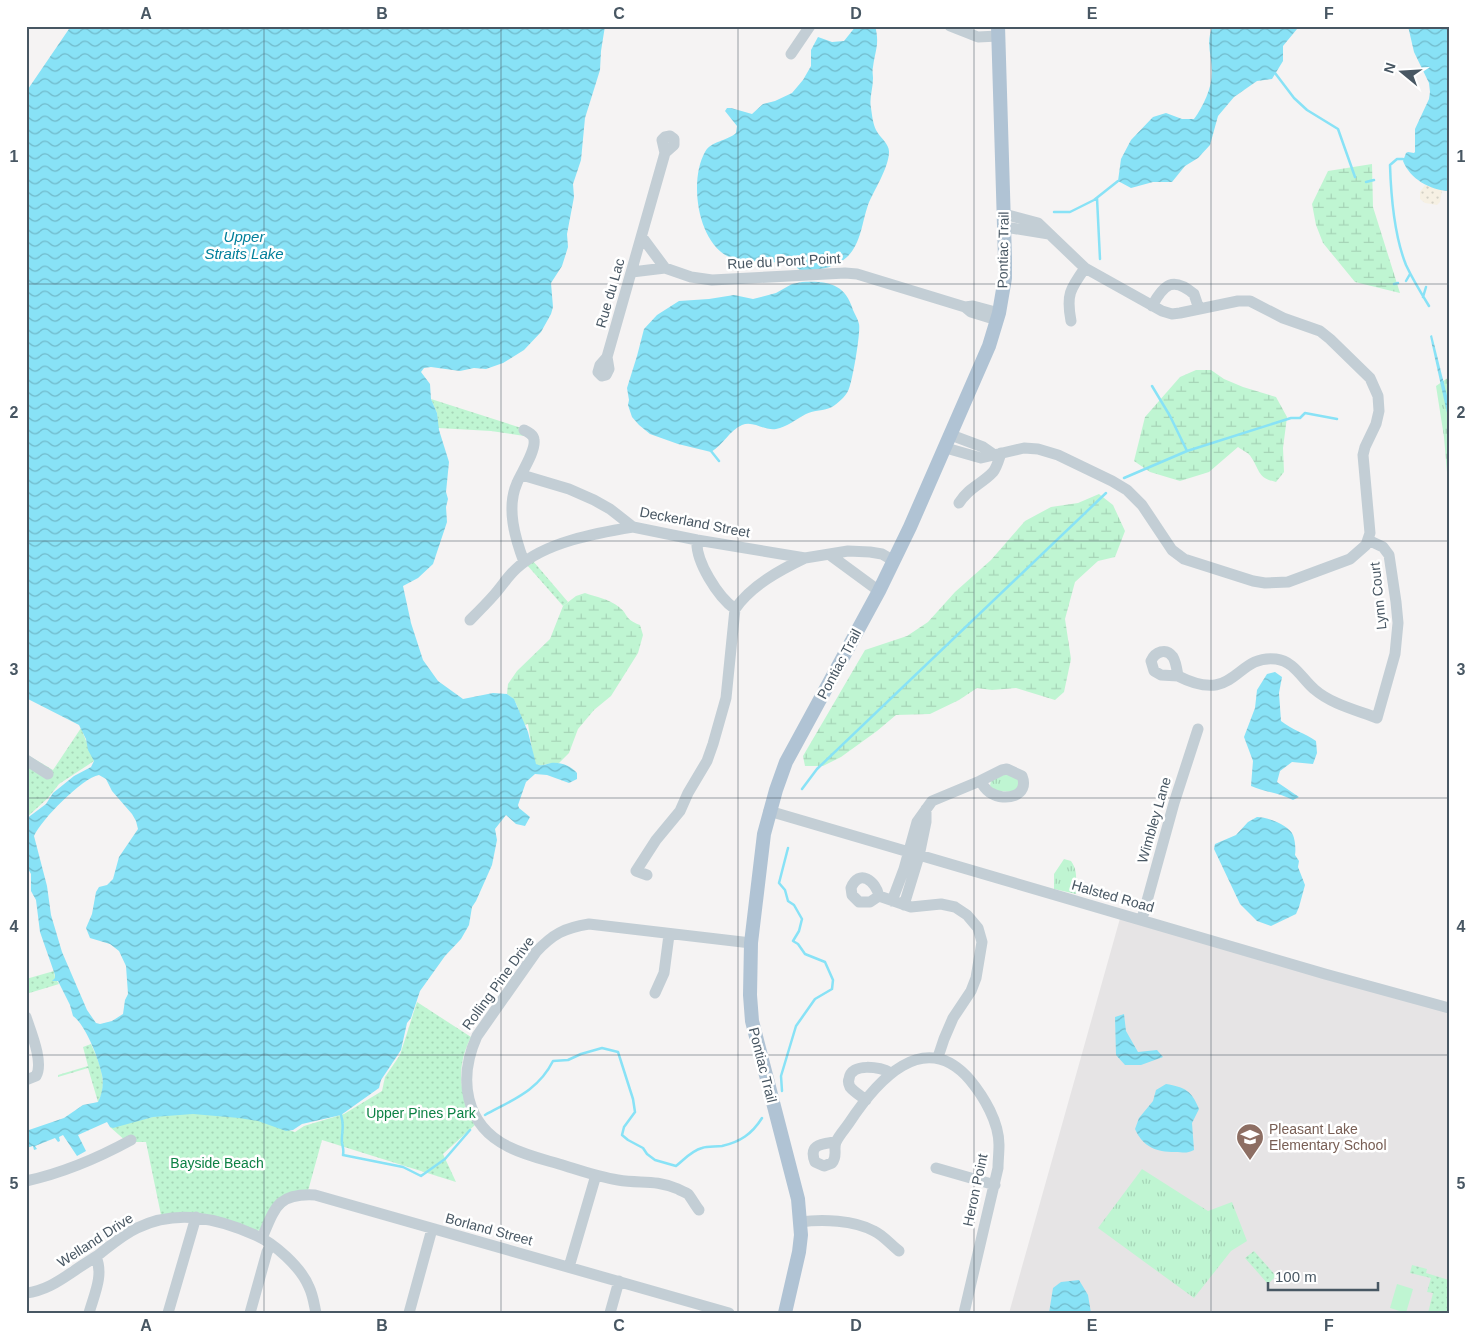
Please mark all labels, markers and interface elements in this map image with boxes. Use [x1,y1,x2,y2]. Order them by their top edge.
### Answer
text: A [140,5,152,22]
text: B [376,5,388,22]
text: C [613,5,625,22]
text: D [850,5,862,22]
text: E [1087,5,1098,22]
text: F [1324,5,1334,22]
north arrow [1378,48,1428,98]
text: N [1380,61,1399,75]
text: 1 [10,148,19,165]
text: 1 [1457,148,1466,165]
street label: Pontiac Trail [994,211,1012,289]
water label: Upper Straits Lake [204,228,284,262]
street label: Rue du Pont Point [727,250,841,272]
street label: Rue du Lac [592,256,628,330]
text: 2 [10,404,19,421]
text: 2 [1457,404,1466,421]
street label: Deckerland Street [638,503,752,541]
street label: Lynn Court [1366,561,1390,631]
street label: Pontiac Trail [814,626,864,702]
text: 3 [10,661,19,678]
text: 3 [1457,661,1466,678]
street label: Wimbley Lane [1134,775,1174,865]
street label: Halsted Road [1070,877,1156,915]
text: 4 [10,918,19,935]
text: 4 [1457,918,1466,935]
street label: Rolling Pine Drive [459,933,537,1033]
street label: Pontiac Trail [746,1026,780,1104]
park label: Upper Pines Park [366,1105,477,1121]
place label: Pleasant Lake Elementary School [1269,1121,1387,1153]
school or university icon: Pleasant Lake Elementary School [1235,1122,1265,1161]
street label: Heron Point [959,1152,991,1228]
park label: Bayside Beach [170,1155,264,1171]
text: 5 [10,1175,19,1192]
text: 5 [1457,1175,1466,1192]
street label: Welland Drive [54,1210,136,1270]
street label: Borland Street [444,1210,534,1248]
scale bar [1268,1259,1378,1291]
text: 100 m [1275,1268,1317,1285]
text: A [140,1317,152,1334]
text: B [376,1317,388,1334]
text: C [613,1317,625,1334]
text: D [850,1317,862,1334]
text: E [1087,1317,1098,1334]
text: F [1324,1317,1334,1334]

